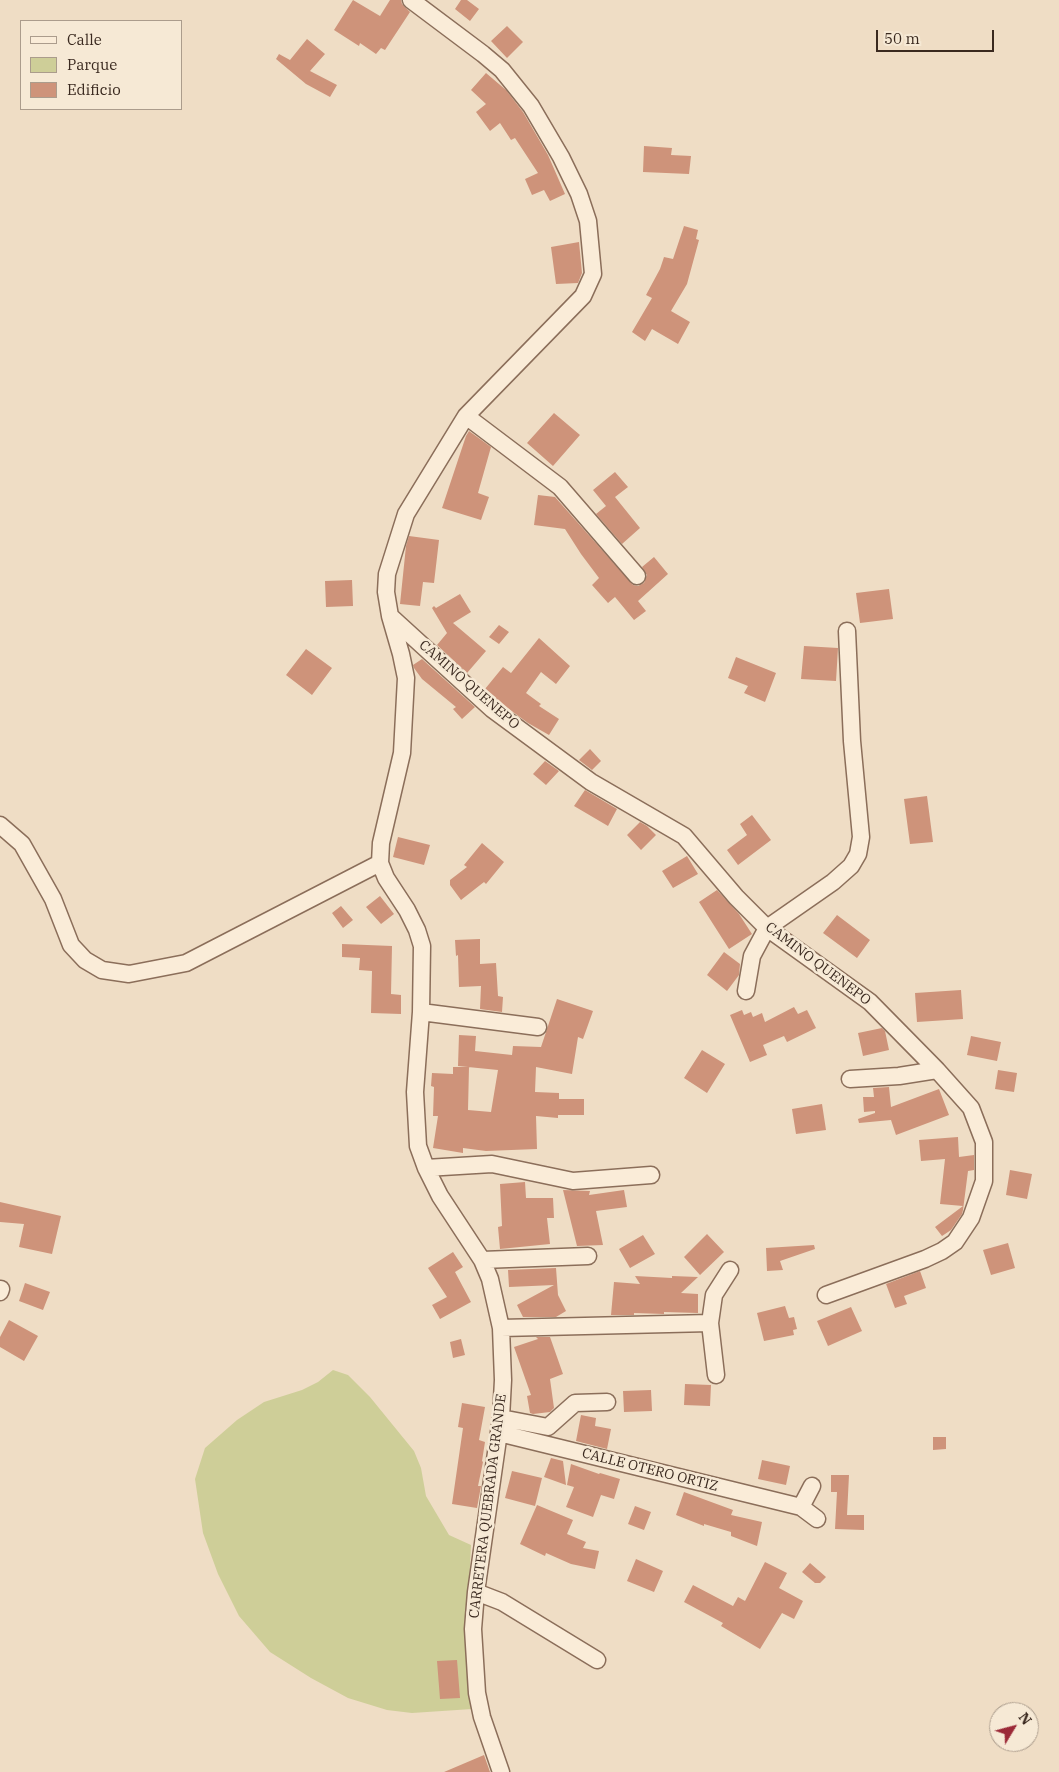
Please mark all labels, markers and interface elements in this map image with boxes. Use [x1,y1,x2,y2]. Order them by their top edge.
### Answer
legend [20,20,182,110]
scale bar [879,20,996,52]
text: 50 m [884,29,920,48]
text: Calle [67,30,102,49]
text: Parque [67,55,117,74]
text: Edificio [67,80,121,99]
street label: CAMINO QUENEPO [415,637,523,733]
street label: CAMINO QUENEPO [762,919,874,1009]
street label: CARRETERA QUEBRADA GRANDE [466,1393,510,1619]
street label: CALLE OTERO ORTIZ [580,1445,720,1495]
north arrow [989,1702,1039,1752]
text: N [1015,1709,1036,1728]

